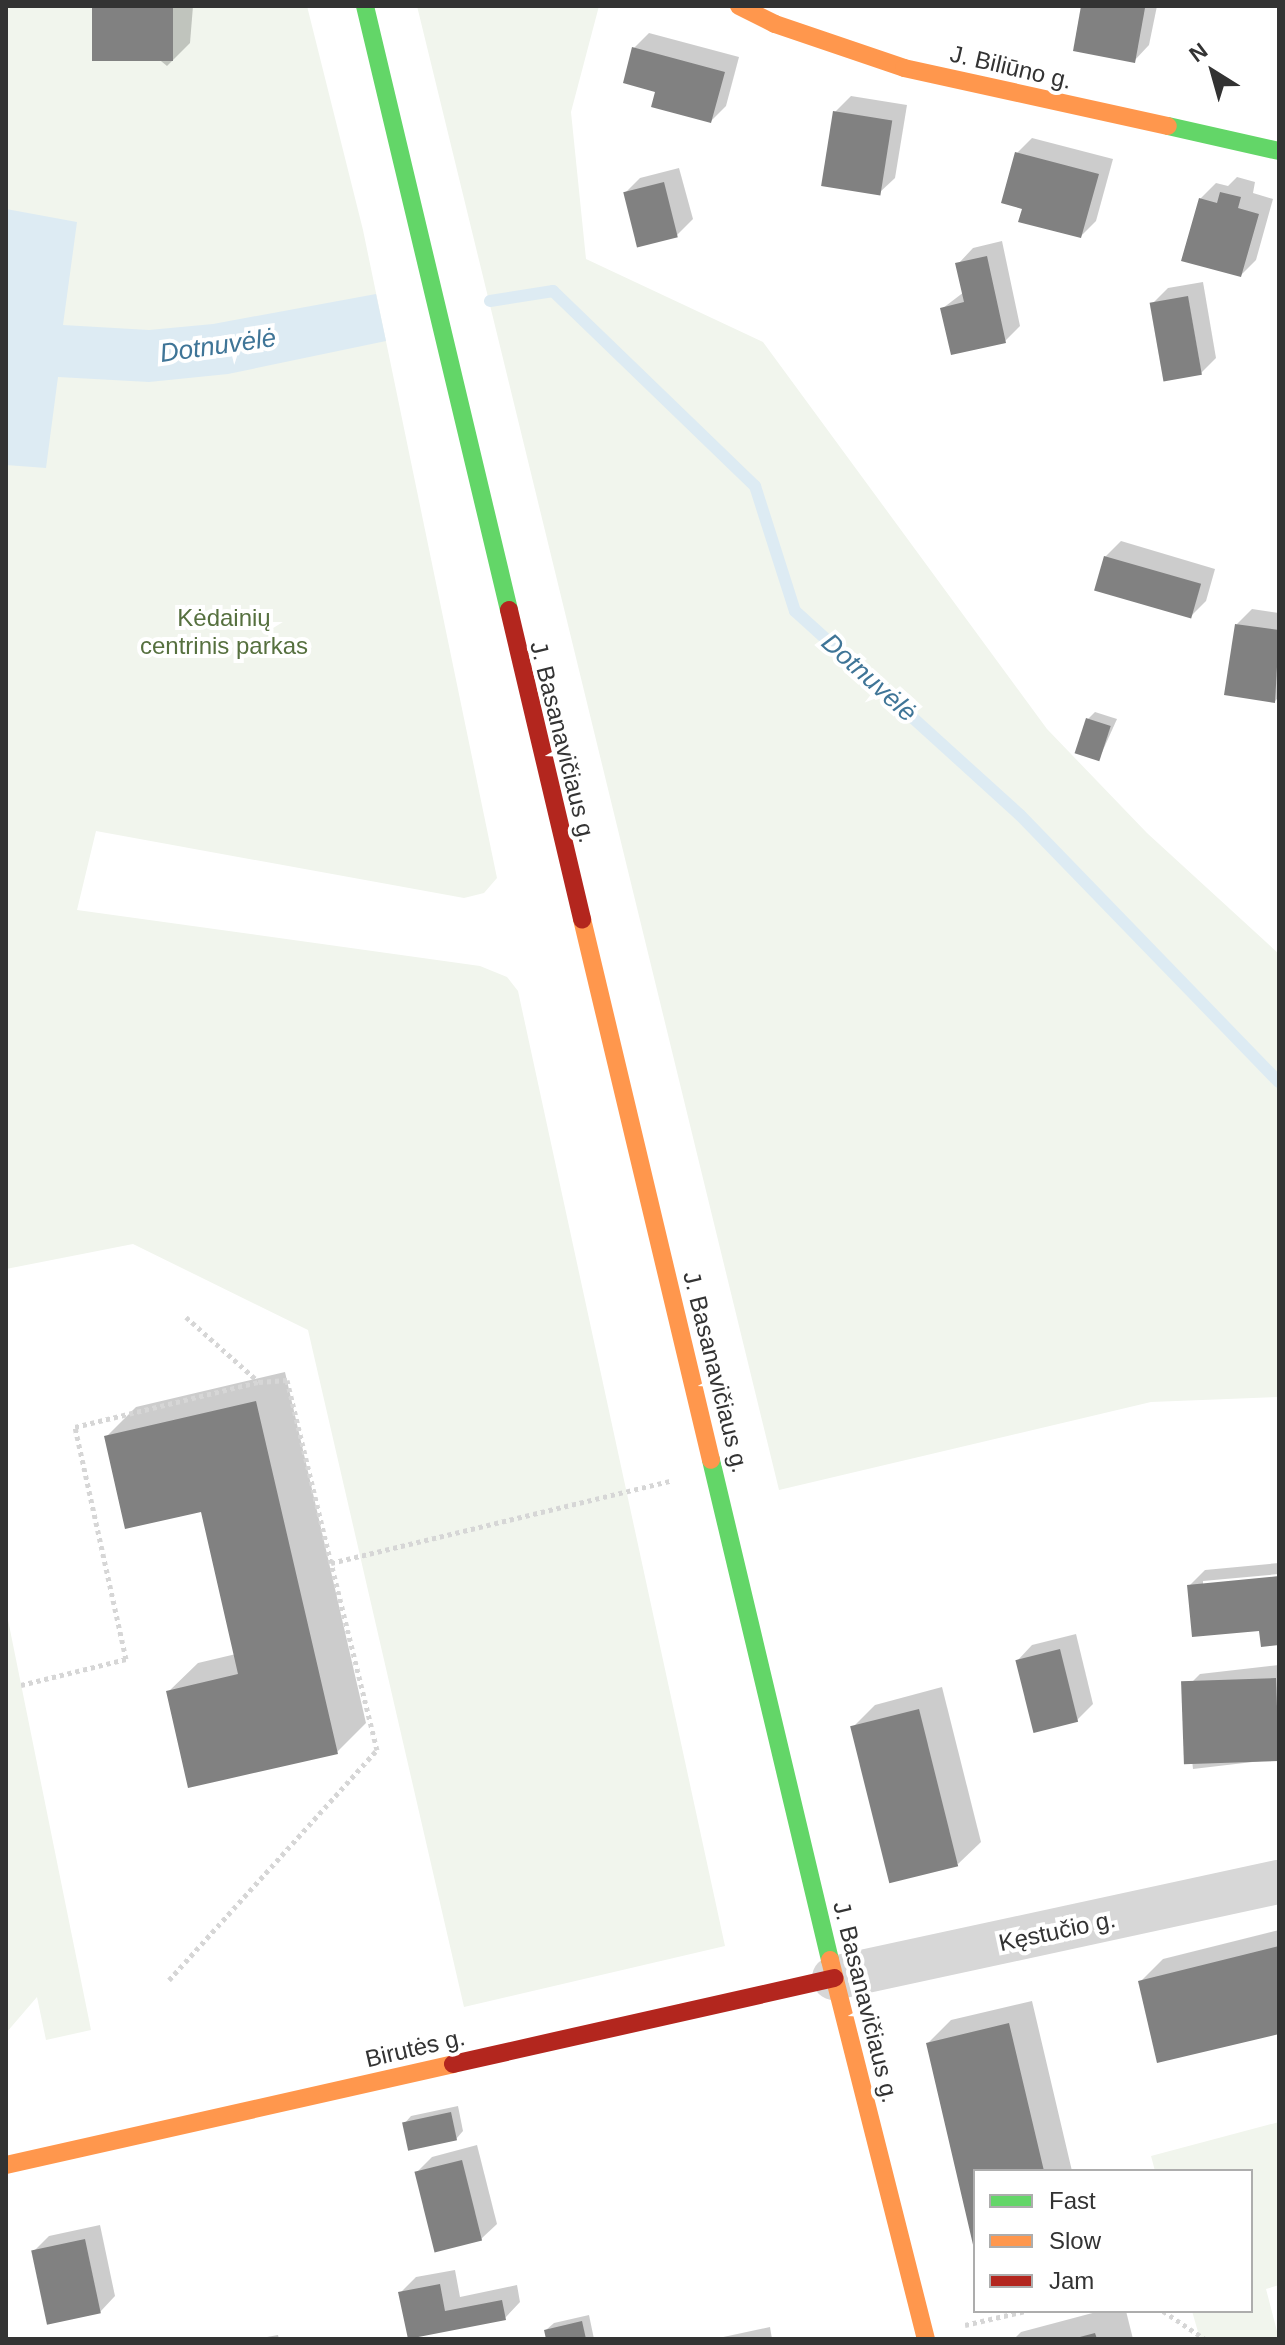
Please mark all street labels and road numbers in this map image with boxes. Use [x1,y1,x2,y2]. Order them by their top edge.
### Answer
street label: J. Biliūno g. [947,39,1075,95]
street label: J. Basanavičiaus g. [524,638,602,846]
street label: J. Basanavičiaus g. [677,1268,755,1476]
street label: J. Basanavičiaus g. [827,1898,905,2106]
street label: Kęstučio g. [996,1905,1118,1957]
street label: Birutės g. [362,2023,468,2073]

